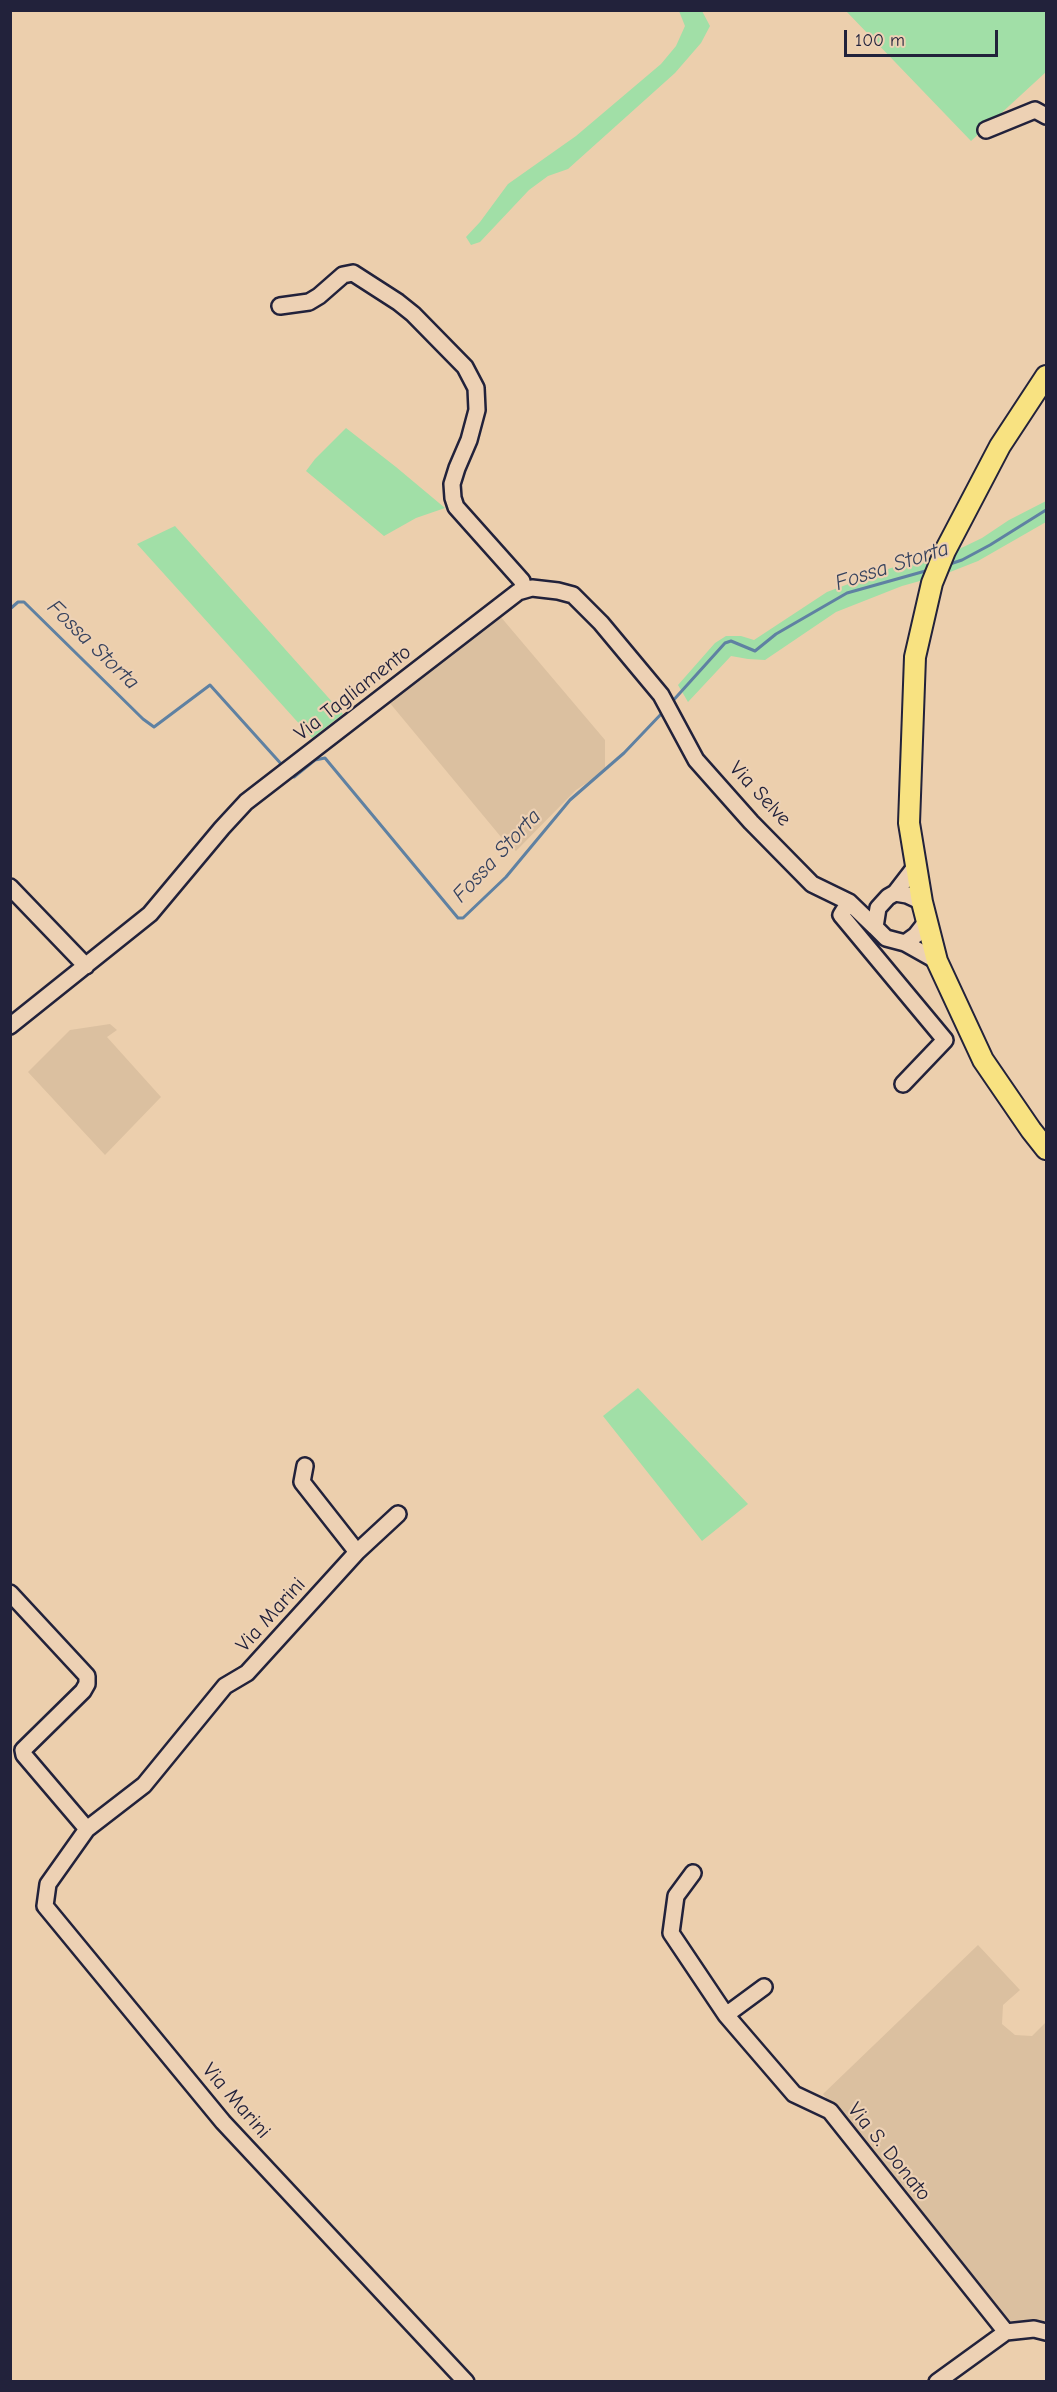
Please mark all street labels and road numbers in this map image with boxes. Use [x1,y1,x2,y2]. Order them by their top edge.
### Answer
street label: Via Tagliamento [290,640,416,746]
street label: Via Selve [724,756,796,832]
street label: Via Marini [231,1572,311,1658]
street label: Via Marini [196,2058,276,2144]
street label: Via S. Donato [842,2098,936,2206]

